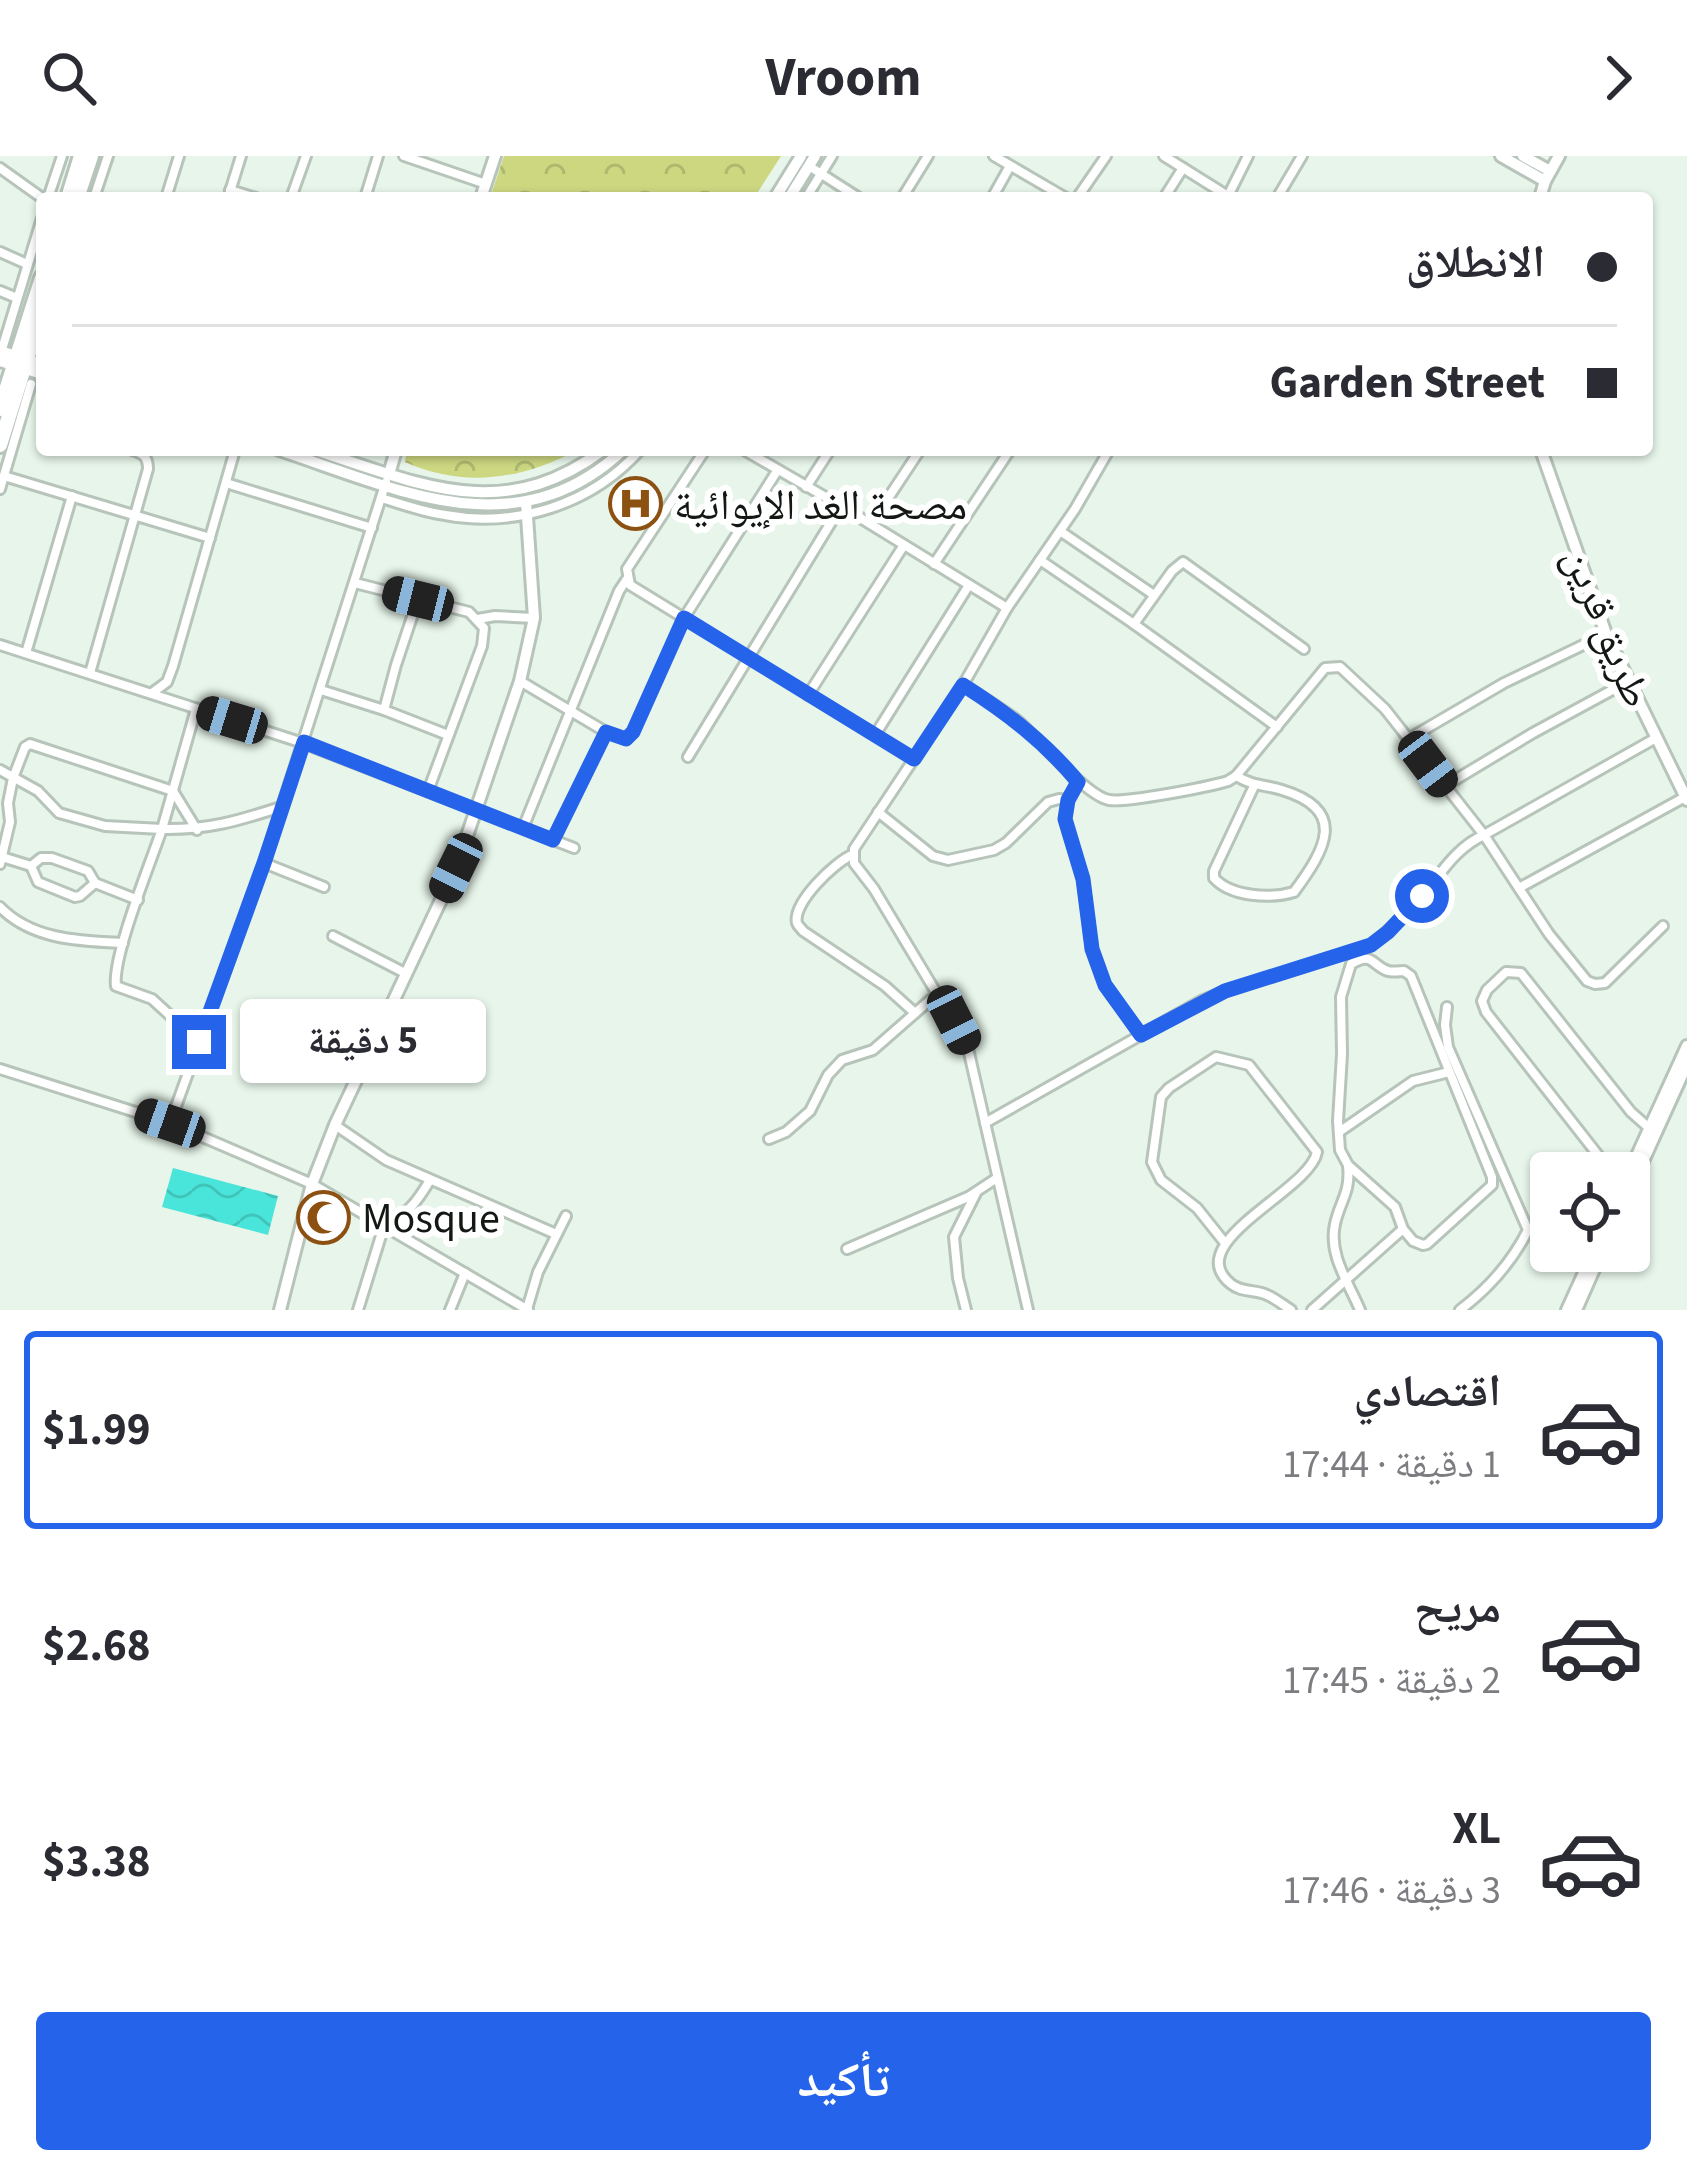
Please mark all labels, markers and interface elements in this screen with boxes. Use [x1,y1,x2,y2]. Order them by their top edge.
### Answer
text: Vroom [765,40,922,117]
icon: search [36,45,102,111]
icon: forward [1585,45,1651,111]
text: الانطلاق [1406,231,1545,295]
text: Garden Street [1269,351,1545,415]
hospital icon: مصحة الغد الإيوائية [607,476,663,532]
place label: مصحة الغد الإيوائية [674,476,967,536]
street label: طريق قرين [1548,539,1666,717]
car [379,573,457,625]
car [192,692,272,748]
car [1392,724,1464,804]
car [424,828,488,908]
route start [1395,869,1449,923]
car [922,980,986,1060]
callout: 5 دقيقة [241,1000,487,1084]
text: 5 دقيقة [308,1013,418,1069]
route end [172,1015,226,1069]
car [130,1094,210,1152]
map controls [1530,1152,1650,1272]
button: locate [1530,1152,1650,1272]
mosque icon: Mosque [295,1189,351,1245]
place label: Mosque [362,1189,500,1249]
text: اقتصادي [1354,1360,1501,1424]
icon: car [1537,1376,1645,1484]
text: $1.99 [42,1398,151,1462]
text: 1 دقيقة · 17:44 [1282,1437,1501,1493]
text: مريح [1414,1576,1501,1640]
icon: car [1537,1592,1645,1700]
text: $2.68 [42,1614,151,1678]
text: 2 دقيقة · 17:45 [1282,1653,1501,1709]
text: XL [1452,1797,1501,1861]
icon: car [1537,1808,1645,1916]
text: $3.38 [42,1830,151,1894]
text: 3 دقيقة · 17:46 [1282,1863,1501,1919]
button: تأكيد [36,2012,1651,2150]

